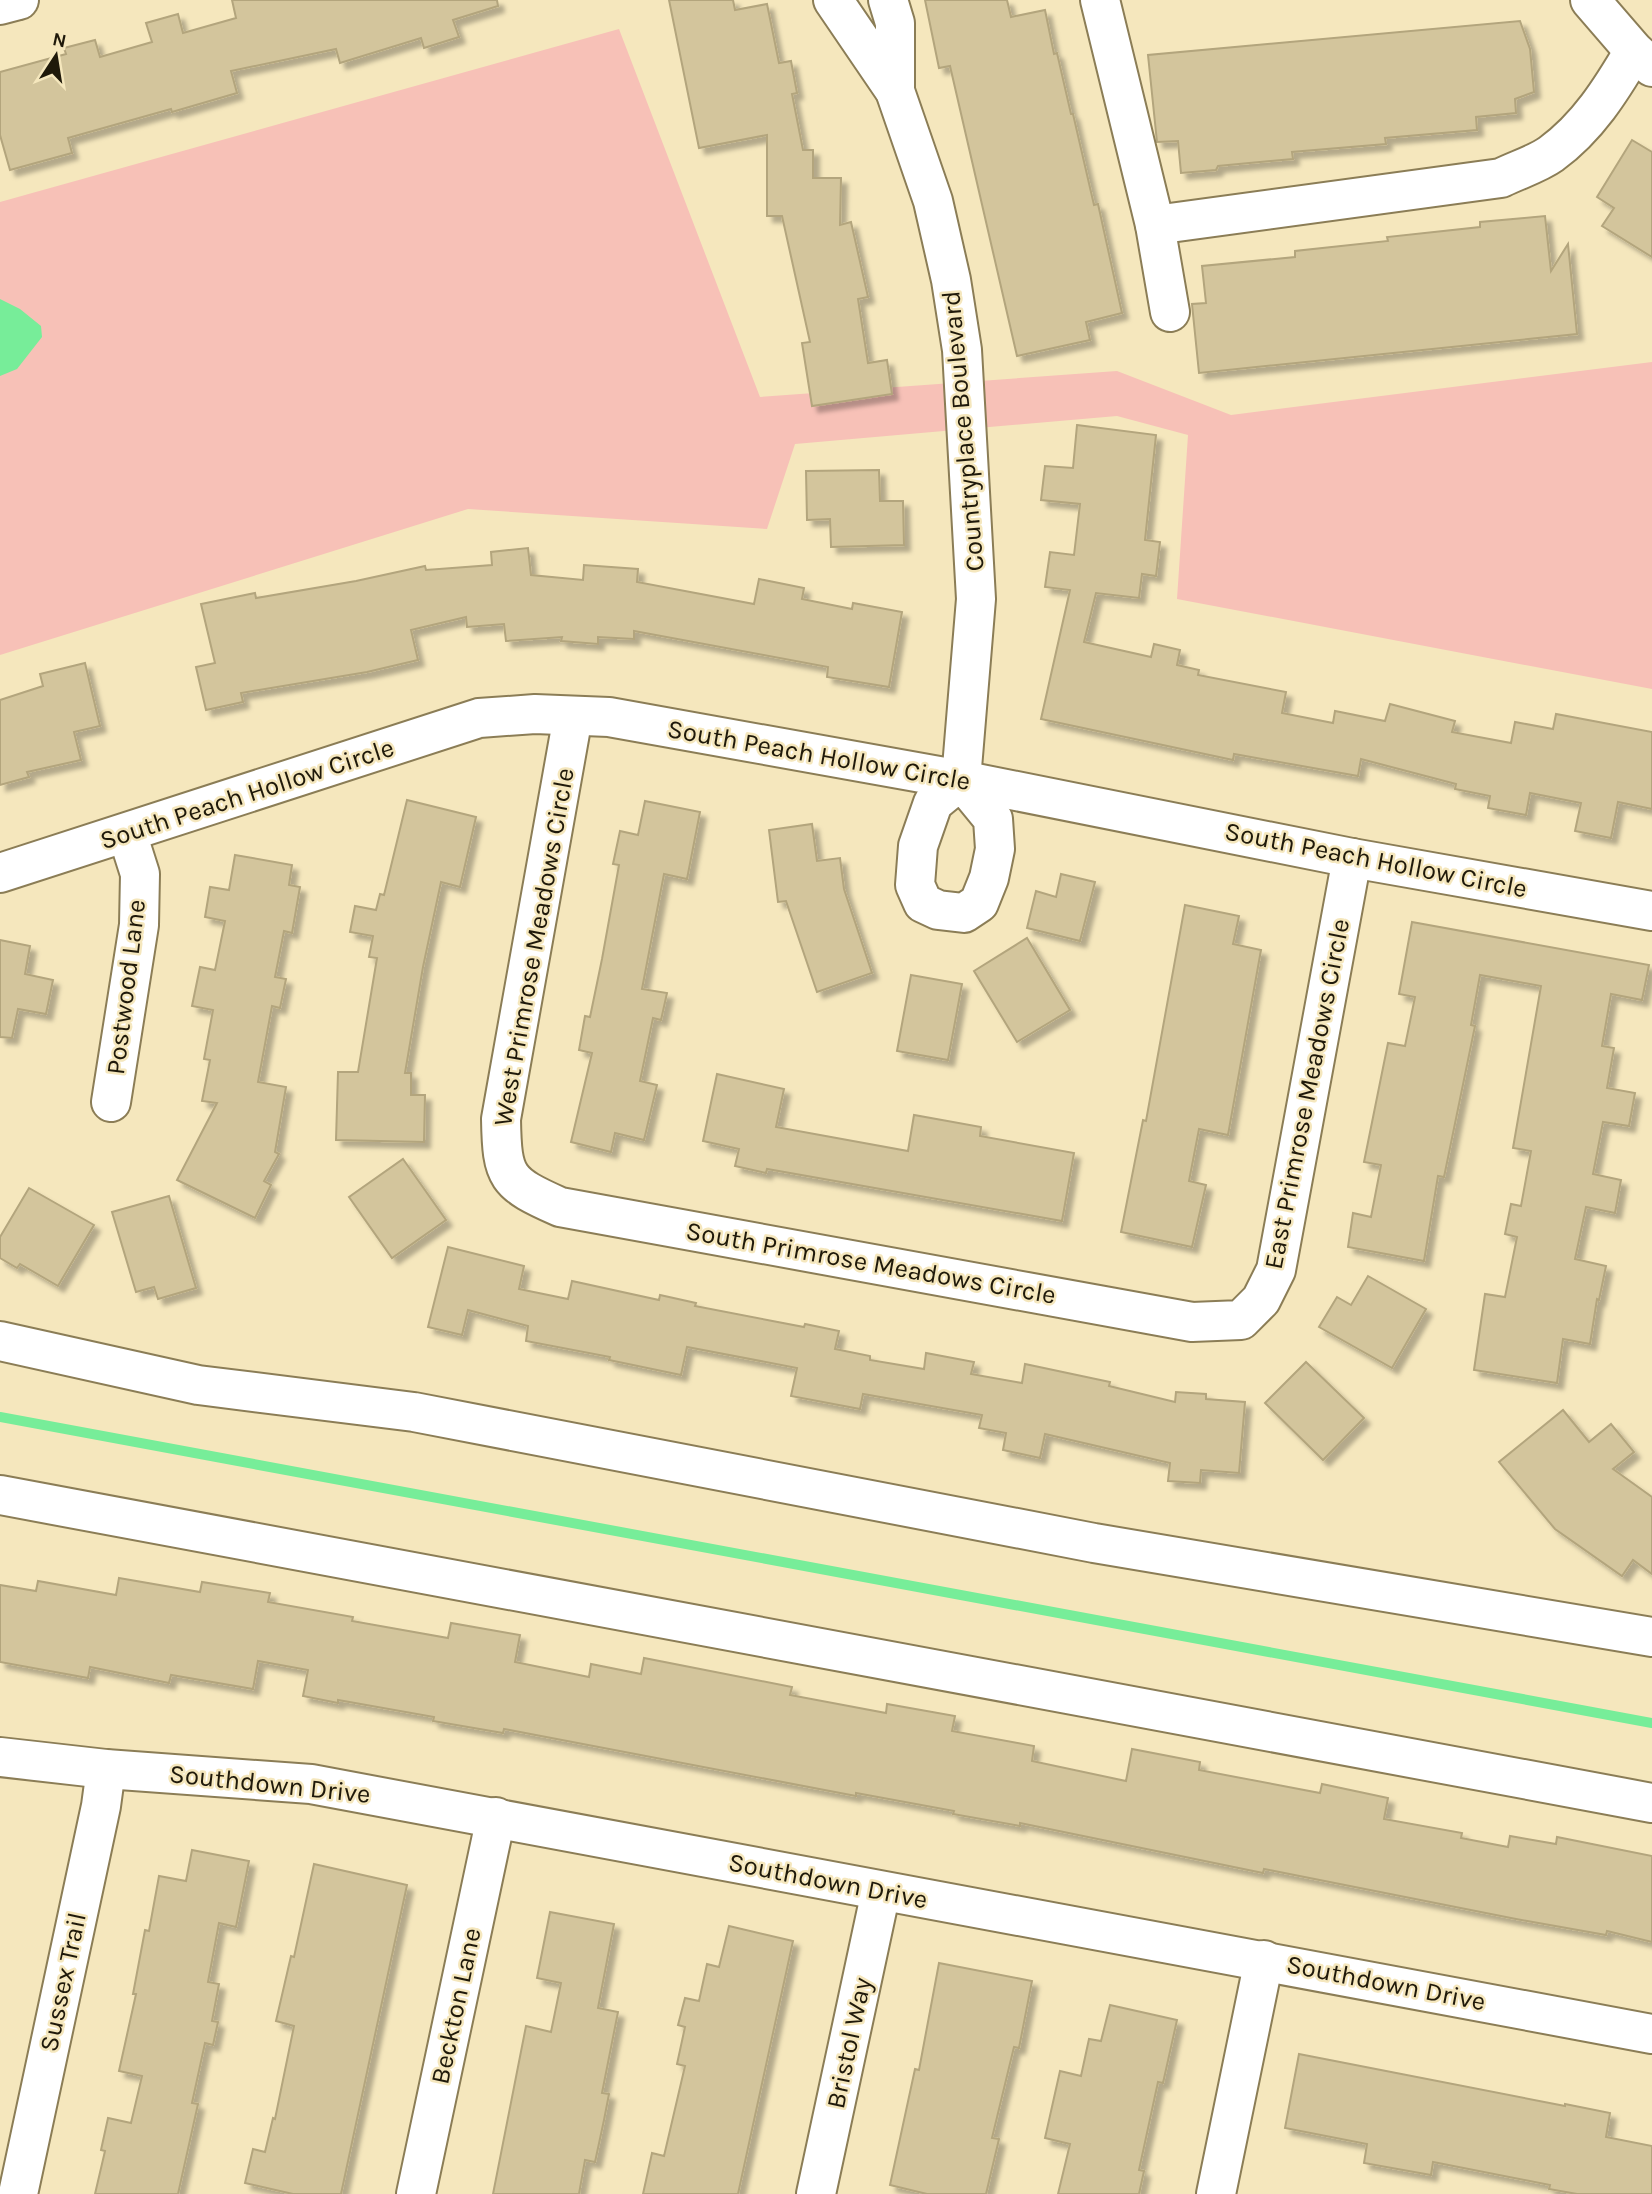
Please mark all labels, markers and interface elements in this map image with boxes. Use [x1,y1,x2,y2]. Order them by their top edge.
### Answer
north arrow [21,21,91,91]
text: N [50,28,68,53]
street label: Countryplace Boulevard [935,289,991,573]
street label: South Peach Hollow Circle [665,713,973,797]
street label: South Peach Hollow Circle [96,732,398,856]
street label: West Primrose Meadows Circle [487,765,581,1129]
street label: South Peach Hollow Circle [1222,815,1530,905]
street label: Postwood Lane [100,898,152,1076]
street label: East Primrose Meadows Circle [1258,916,1356,1272]
street label: South Primrose Meadows Circle [684,1215,1058,1311]
street label: Southdown Drive [168,1758,372,1810]
street label: Southdown Drive [726,1846,930,1916]
street label: Sussex Trail [33,1910,93,2054]
street label: Beckton Lane [424,1925,488,2087]
street label: Southdown Drive [1284,1948,1488,2018]
street label: Bristol Way [820,1975,878,2111]

